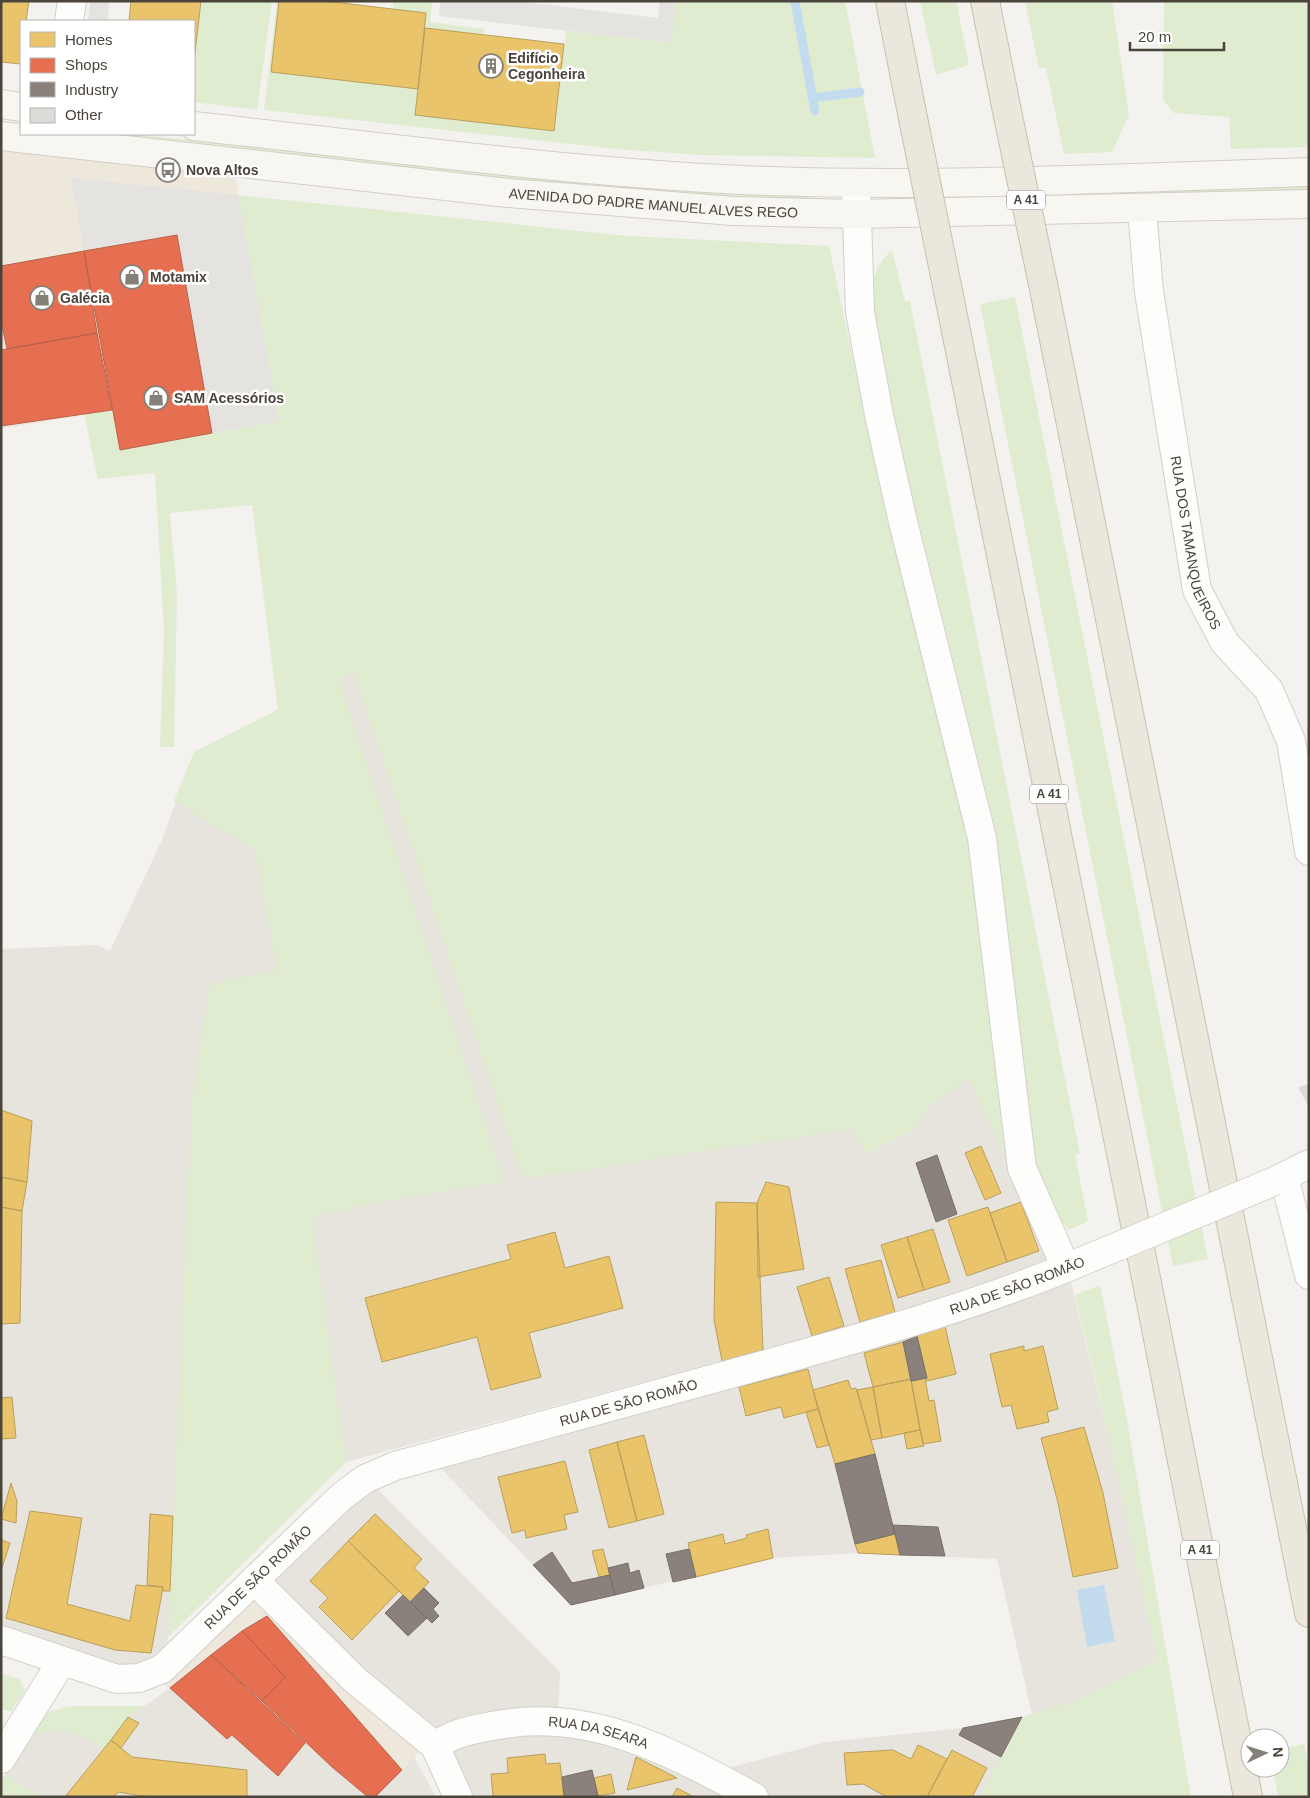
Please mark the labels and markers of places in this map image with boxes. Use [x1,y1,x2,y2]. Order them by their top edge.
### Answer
place label: Edifício Cegonheira [508,50,585,82]
building icon: Edifício Cegonheira [478,53,504,79]
bus stop icon: Nova Altos [155,157,181,183]
place label: Nova Altos [186,162,259,178]
shop icon: Motamix [119,264,145,290]
place label: Motamix [150,269,207,285]
shop icon: Galécia [29,285,55,311]
place label: Galécia [60,290,110,306]
shop icon: SAM Acessórios [143,385,169,411]
place label: SAM Acessórios [174,390,284,406]

